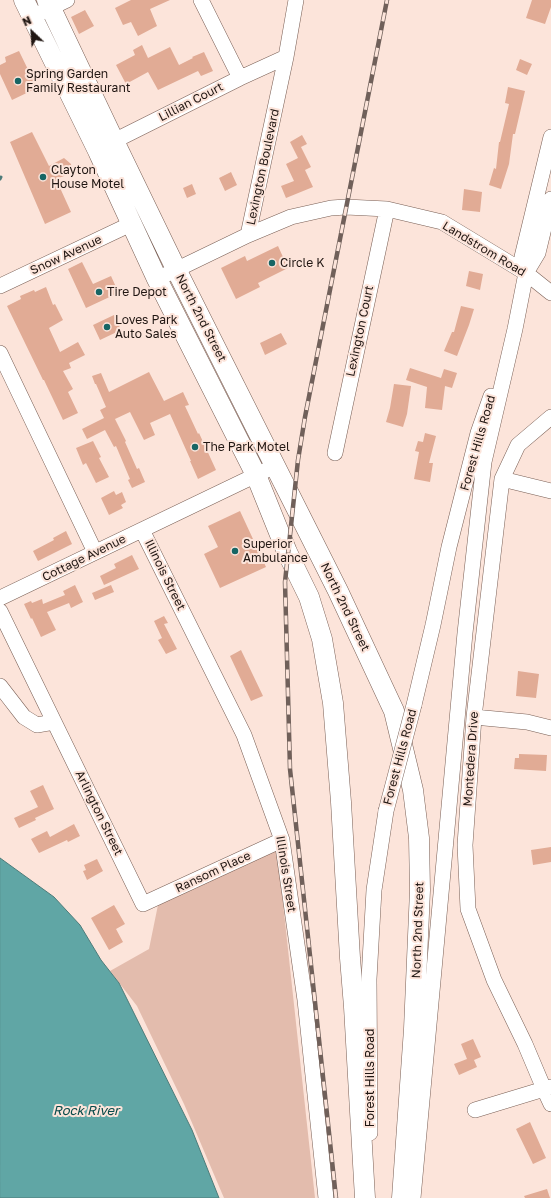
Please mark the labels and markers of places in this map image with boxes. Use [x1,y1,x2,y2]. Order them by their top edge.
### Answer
place label: Spring Garden Family Restaurant [26,67,130,95]
marker: Spring Garden Family Restaurant [13,76,23,86]
place label: Clayton House Motel [51,163,124,191]
marker: Clayton House Motel [38,172,48,182]
place label: Circle K [280,256,324,270]
marker: Circle K [267,258,277,268]
place label: Tire Depot [107,285,167,299]
marker: Tire Depot [94,287,104,297]
place label: Loves Park Auto Sales [115,313,177,341]
marker: Loves Park Auto Sales [102,322,112,332]
place label: The Park Motel [203,440,290,454]
marker: The Park Motel [190,442,200,452]
place label: Superior Ambulance [243,537,308,565]
marker: Superior Ambulance [230,546,240,556]

